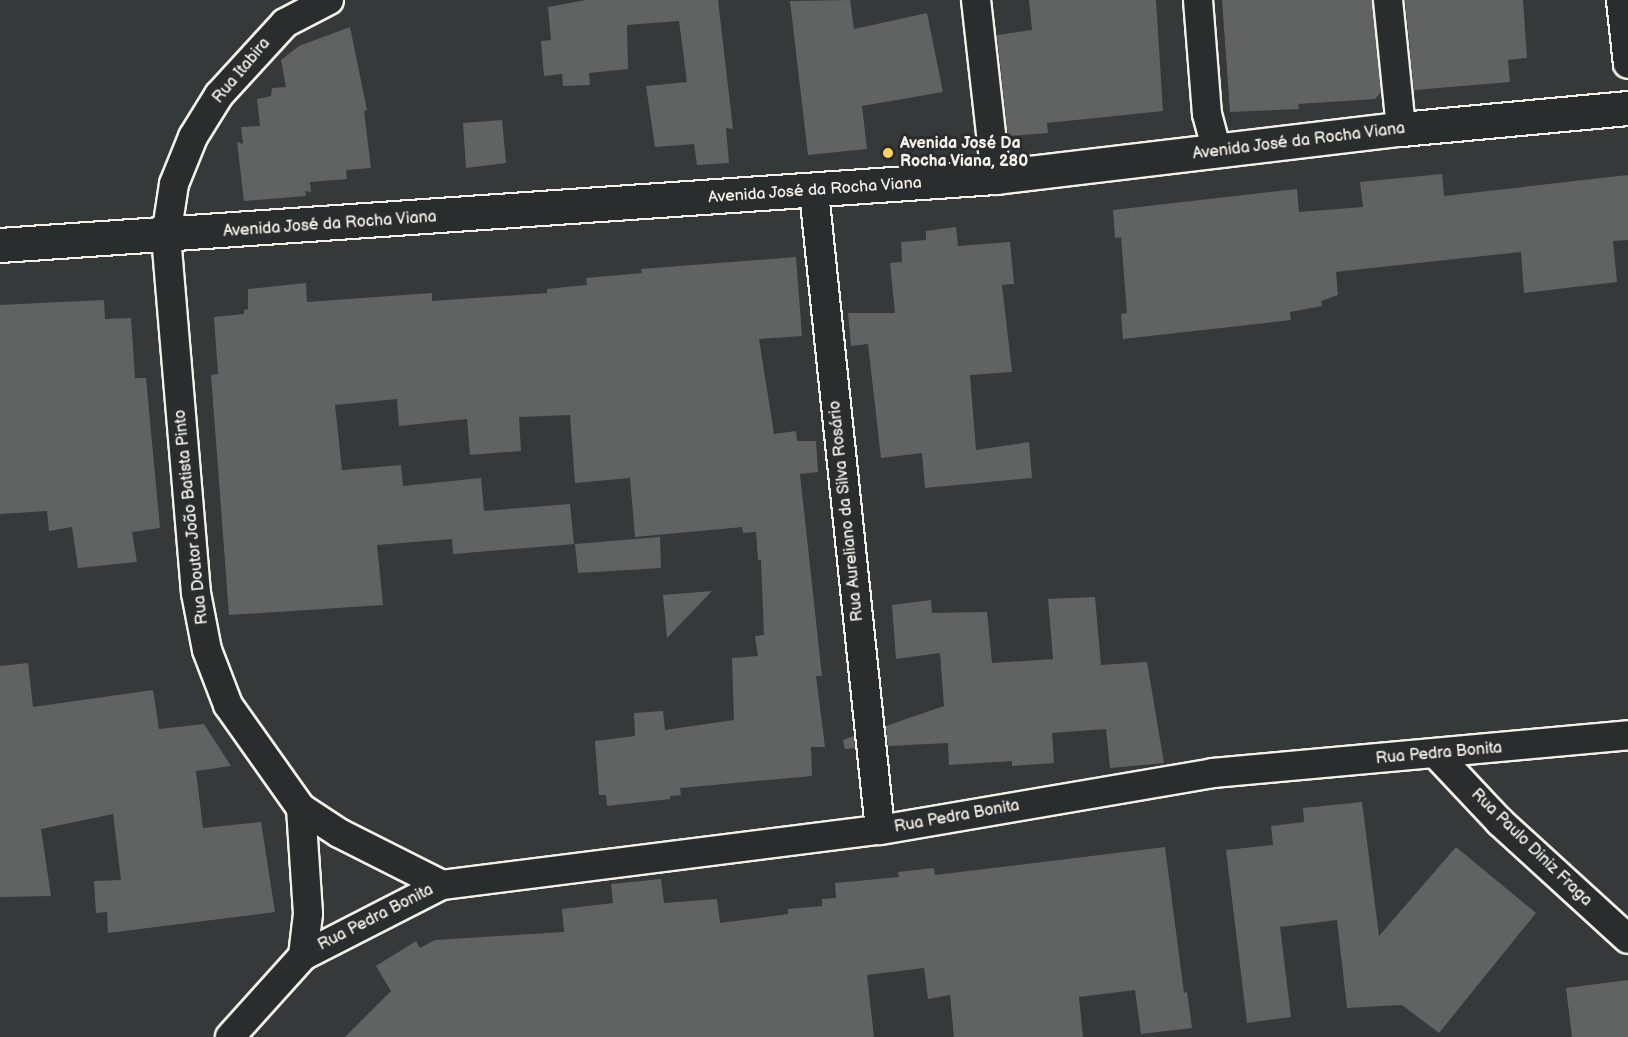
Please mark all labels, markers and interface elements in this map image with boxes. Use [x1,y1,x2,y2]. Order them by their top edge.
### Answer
street label: Rua Itabira [209,34,275,108]
street label: Avenida José da Rocha Viana [1191,119,1407,165]
place label: Avenida José Da Rocha Viana, 280 [900,134,1029,172]
marker: Avenida José Da Rocha Viana, 280 [881,146,895,160]
street label: Avenida José da Rocha Viana [707,174,923,208]
street label: Avenida José da Rocha Viana [222,208,438,242]
street label: Rua Aureliano da Silva Rosário [826,399,868,623]
street label: Rua Doutor João Batista Pinto [171,408,213,626]
street label: Rua Pedra Bonita [1375,739,1503,769]
street label: Rua Paulo Diniz Fraga [1467,785,1595,911]
street label: Rua Pedra Bonita [893,797,1021,837]
street label: Rua Pedra Bonita [315,881,437,955]

